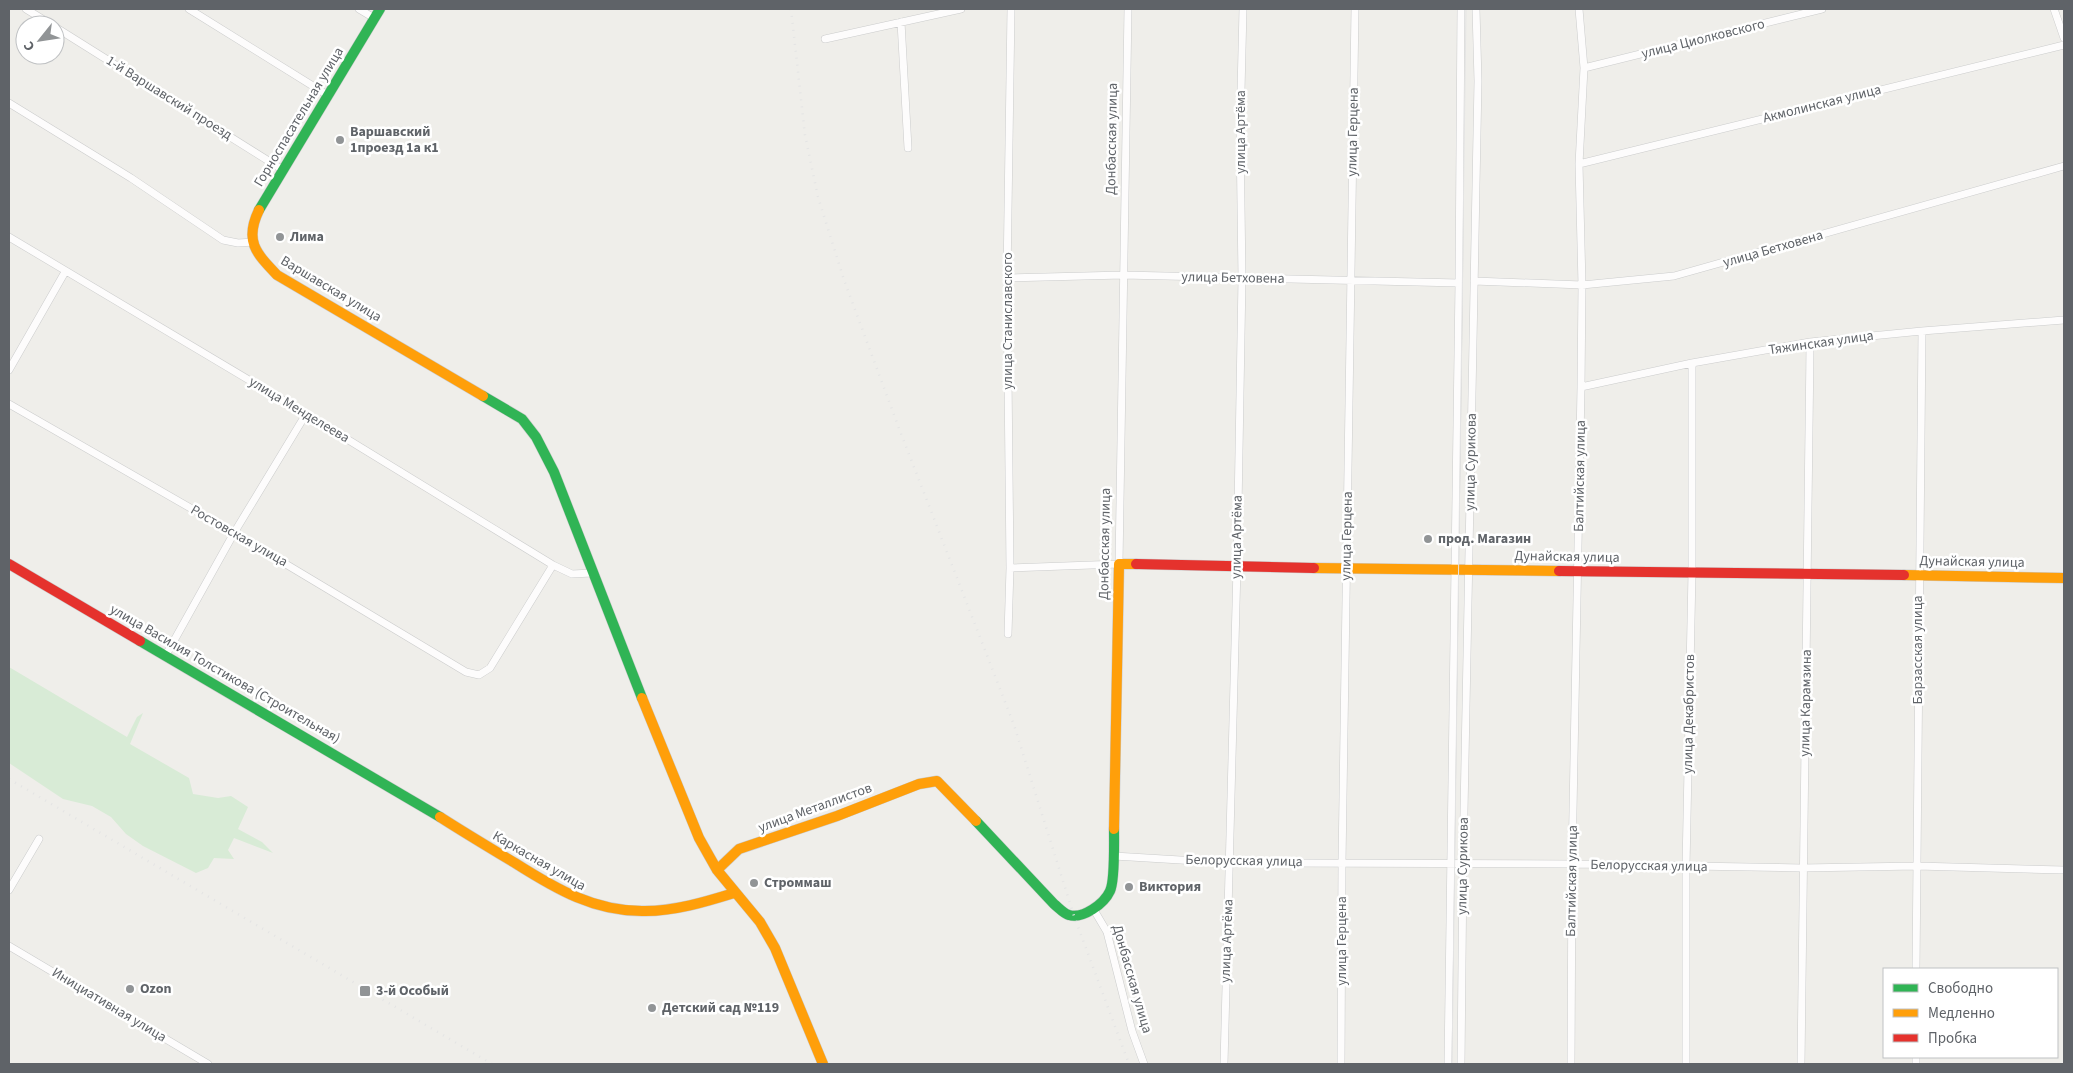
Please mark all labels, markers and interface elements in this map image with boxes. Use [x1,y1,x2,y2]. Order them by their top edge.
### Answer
street label: улица Циолковского [1639,14,1767,64]
north arrow [15,15,65,65]
text: С [19,37,40,55]
street label: Горноспасательная улица [249,43,349,191]
street label: 1-й Варшавский проезд [102,51,236,145]
street label: Акмолинская улица [1761,80,1883,128]
street label: Донбасская улица [1101,83,1123,195]
street label: улица Герцена [1342,87,1364,177]
street label: улица Артёма [1231,90,1251,174]
place label: Варшавский 1проезд 1а к1 [350,122,439,158]
marker: Варшавский 1проезд 1а к1 [334,134,346,146]
street label: улица Бетховена [1721,225,1825,273]
place label: Лима [289,227,324,247]
marker: Лима [274,231,286,243]
street label: Варшавская улица [277,251,385,327]
street label: улица Станиславского [998,252,1018,390]
street label: улица Бетховена [1181,267,1285,289]
street label: Тяжинская улица [1767,326,1875,360]
street label: улица Менделеева [245,372,353,448]
street label: улица Сурикова [1460,413,1482,511]
street label: Балтийская улица [1569,420,1591,532]
street label: Донбасская улица [1094,488,1116,600]
street label: улица Герцена [1336,491,1358,581]
street label: улица Артёма [1226,495,1248,579]
street label: Ростовская улица [187,500,291,572]
place label: прод. Магазин [1438,529,1531,549]
marker: прод. Магазин [1422,533,1434,545]
street label: Дунайская улица [1514,546,1620,568]
street label: Дунайская улица [1919,551,2025,573]
street label: Барзасская улица [1908,595,1928,705]
street label: улица Василия Толстикова (Строительная) [106,600,344,748]
street label: улица Карамзина [1795,649,1817,757]
street label: улица Декабристов [1678,654,1700,774]
street label: улица Металлистов [755,778,875,838]
street label: улица Сурикова [1452,817,1474,915]
street label: Балтийская улица [1561,825,1583,937]
street label: Каркасная улица [489,826,589,896]
street label: Белорусская улица [1185,850,1303,872]
street label: Белорусская улица [1590,855,1708,877]
place label: Строммаш [764,873,831,893]
marker: Строммаш [748,877,760,889]
place label: Виктория [1139,877,1201,897]
marker: Виктория [1123,881,1135,893]
street label: улица Герцена [1332,896,1352,986]
street label: улица Артёма [1216,899,1238,983]
street label: Донбасская улица [1107,922,1157,1036]
street label: Инициативная улица [48,963,170,1047]
legend [1883,968,2058,1058]
text: Свободно [1928,978,1993,999]
place label: Ozon [140,979,171,999]
place label: 3-й Особый [376,981,449,1001]
marker: Ozon [124,983,136,995]
marker: 3-й Особый [358,984,372,998]
place label: Детский сад №119 [662,998,779,1018]
marker: Детский сад №119 [646,1002,658,1014]
text: Медленно [1928,1003,1995,1024]
text: Пробка [1928,1028,1977,1049]

